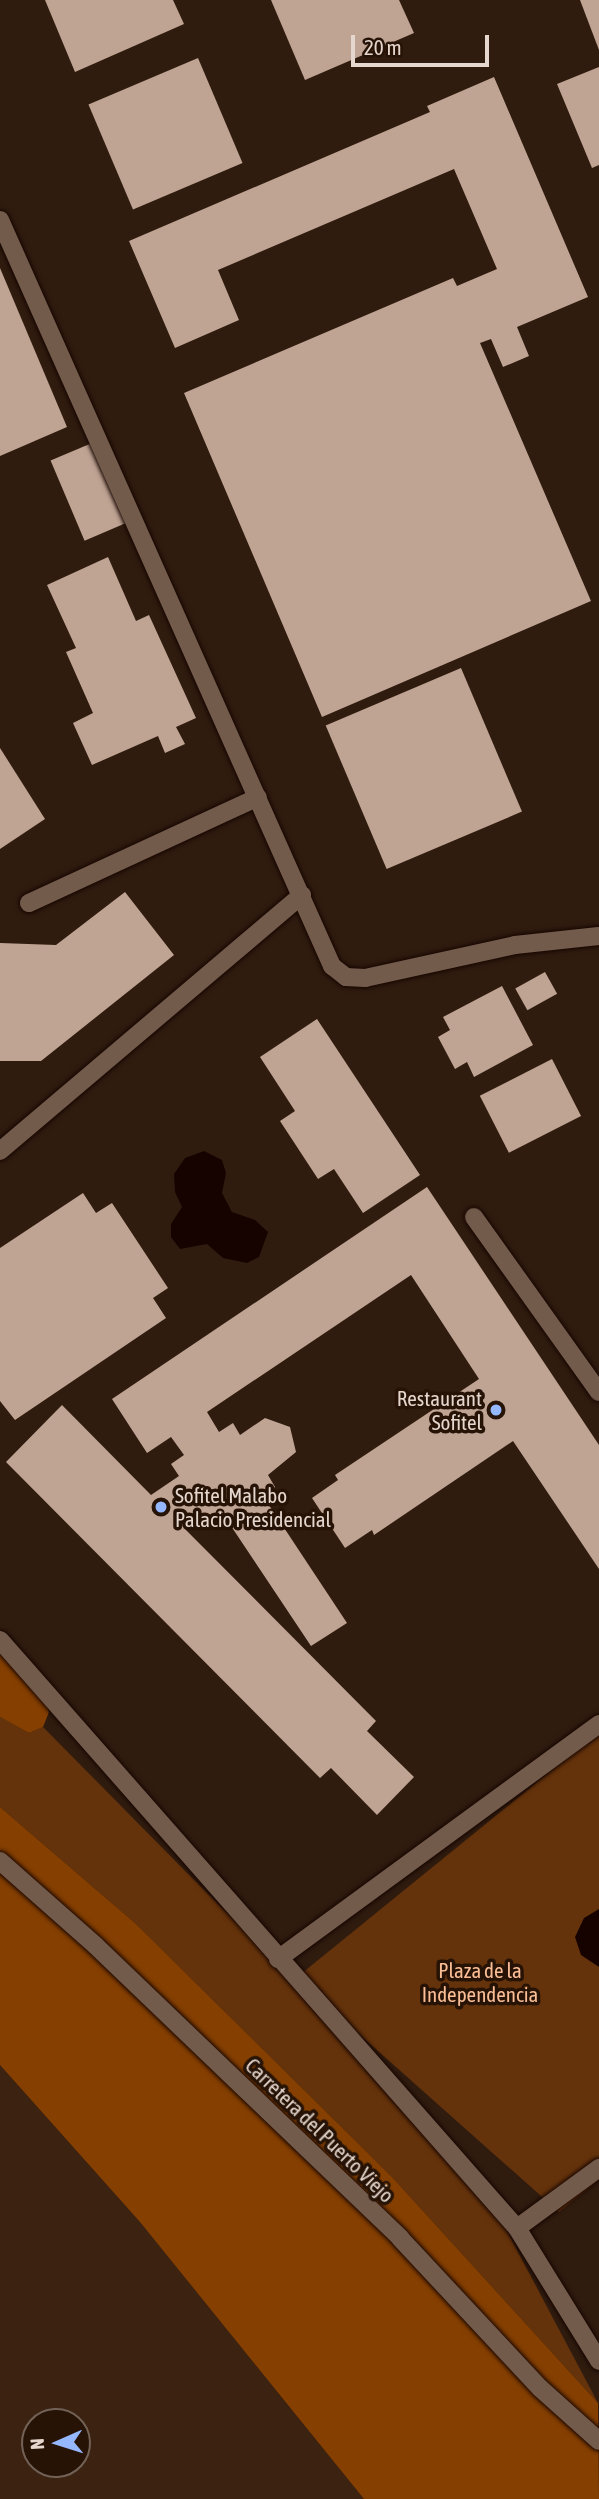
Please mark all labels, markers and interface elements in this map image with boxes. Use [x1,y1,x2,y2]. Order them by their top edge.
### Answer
scale bar [354,21,492,65]
text: 20 m [364,35,402,59]
place label: Restaurant Sofitel [397,1385,482,1435]
marker: Restaurant Sofitel [488,1402,504,1418]
place label: Sofitel Malabo Palacio Presidencial [175,1482,331,1532]
marker: Sofitel Malabo Palacio Presidencial [153,1499,169,1515]
park label: Plaza de la Independencia [422,1957,538,2007]
street label: Carretera del Puerto Viejo [240,2053,400,2207]
north arrow [21,2408,91,2478]
text: N [26,2438,48,2450]

